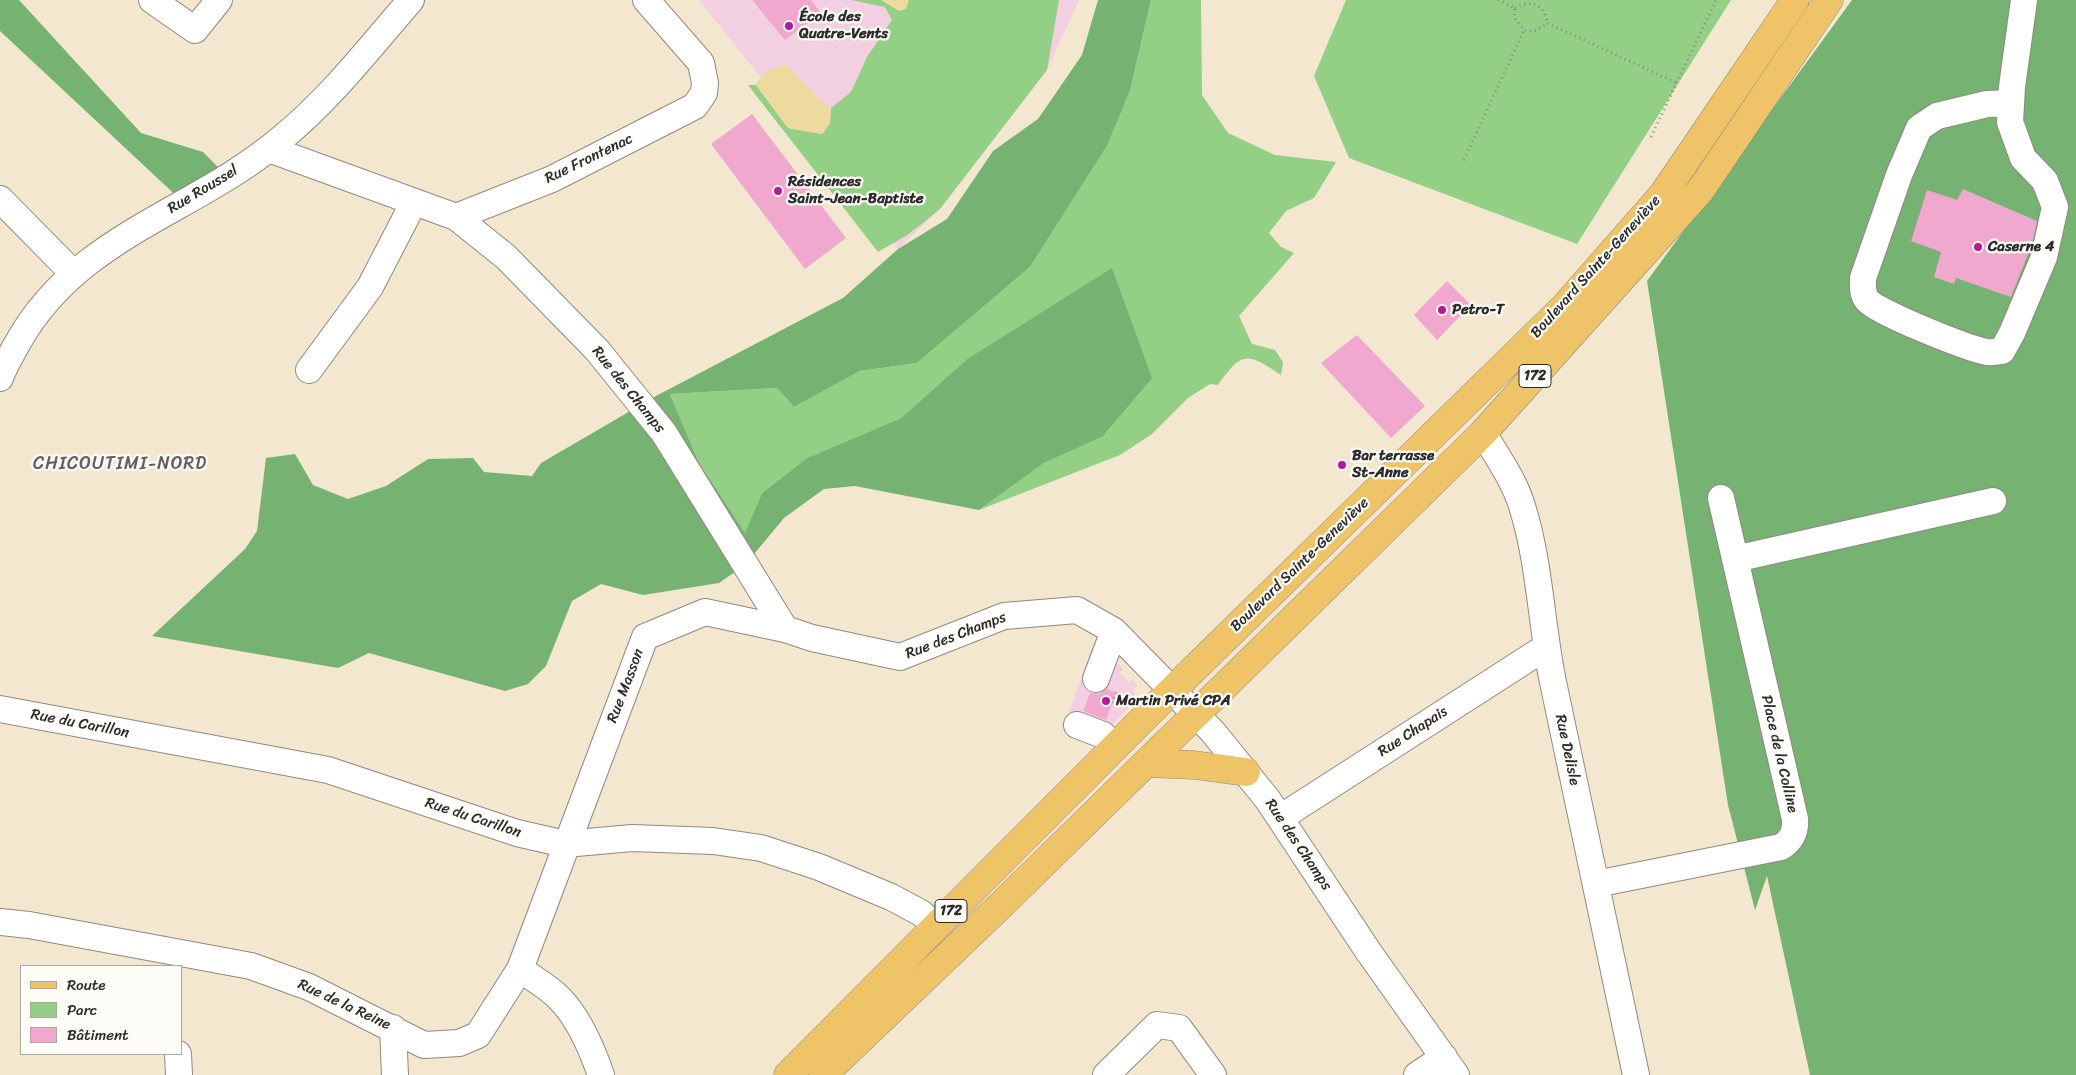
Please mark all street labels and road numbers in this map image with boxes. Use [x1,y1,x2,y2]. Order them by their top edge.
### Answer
street label: Rue Frontenac [542,130,636,188]
street label: Rue Roussel [165,162,241,218]
street label: Boulevard Sainte-Geneviève [1527,192,1665,342]
street label: Rue des Champs [588,343,668,437]
road number: 172 [1519,364,1551,388]
street label: Boulevard Sainte-Geneviève [1227,494,1373,636]
street label: Rue des Champs [903,609,1009,663]
street label: Rue Masson [604,646,648,726]
street label: Place de la Colline [1757,693,1801,815]
street label: Rue Chapais [1375,703,1451,761]
street label: Rue du Carillon [29,706,131,742]
street label: Rue Delisle [1551,713,1583,787]
street label: Rue du Carillon [423,794,523,842]
street label: Rue des Champs [1261,796,1335,894]
road number: 172 [935,899,967,922]
street label: Rue de la Reine [295,976,393,1034]

